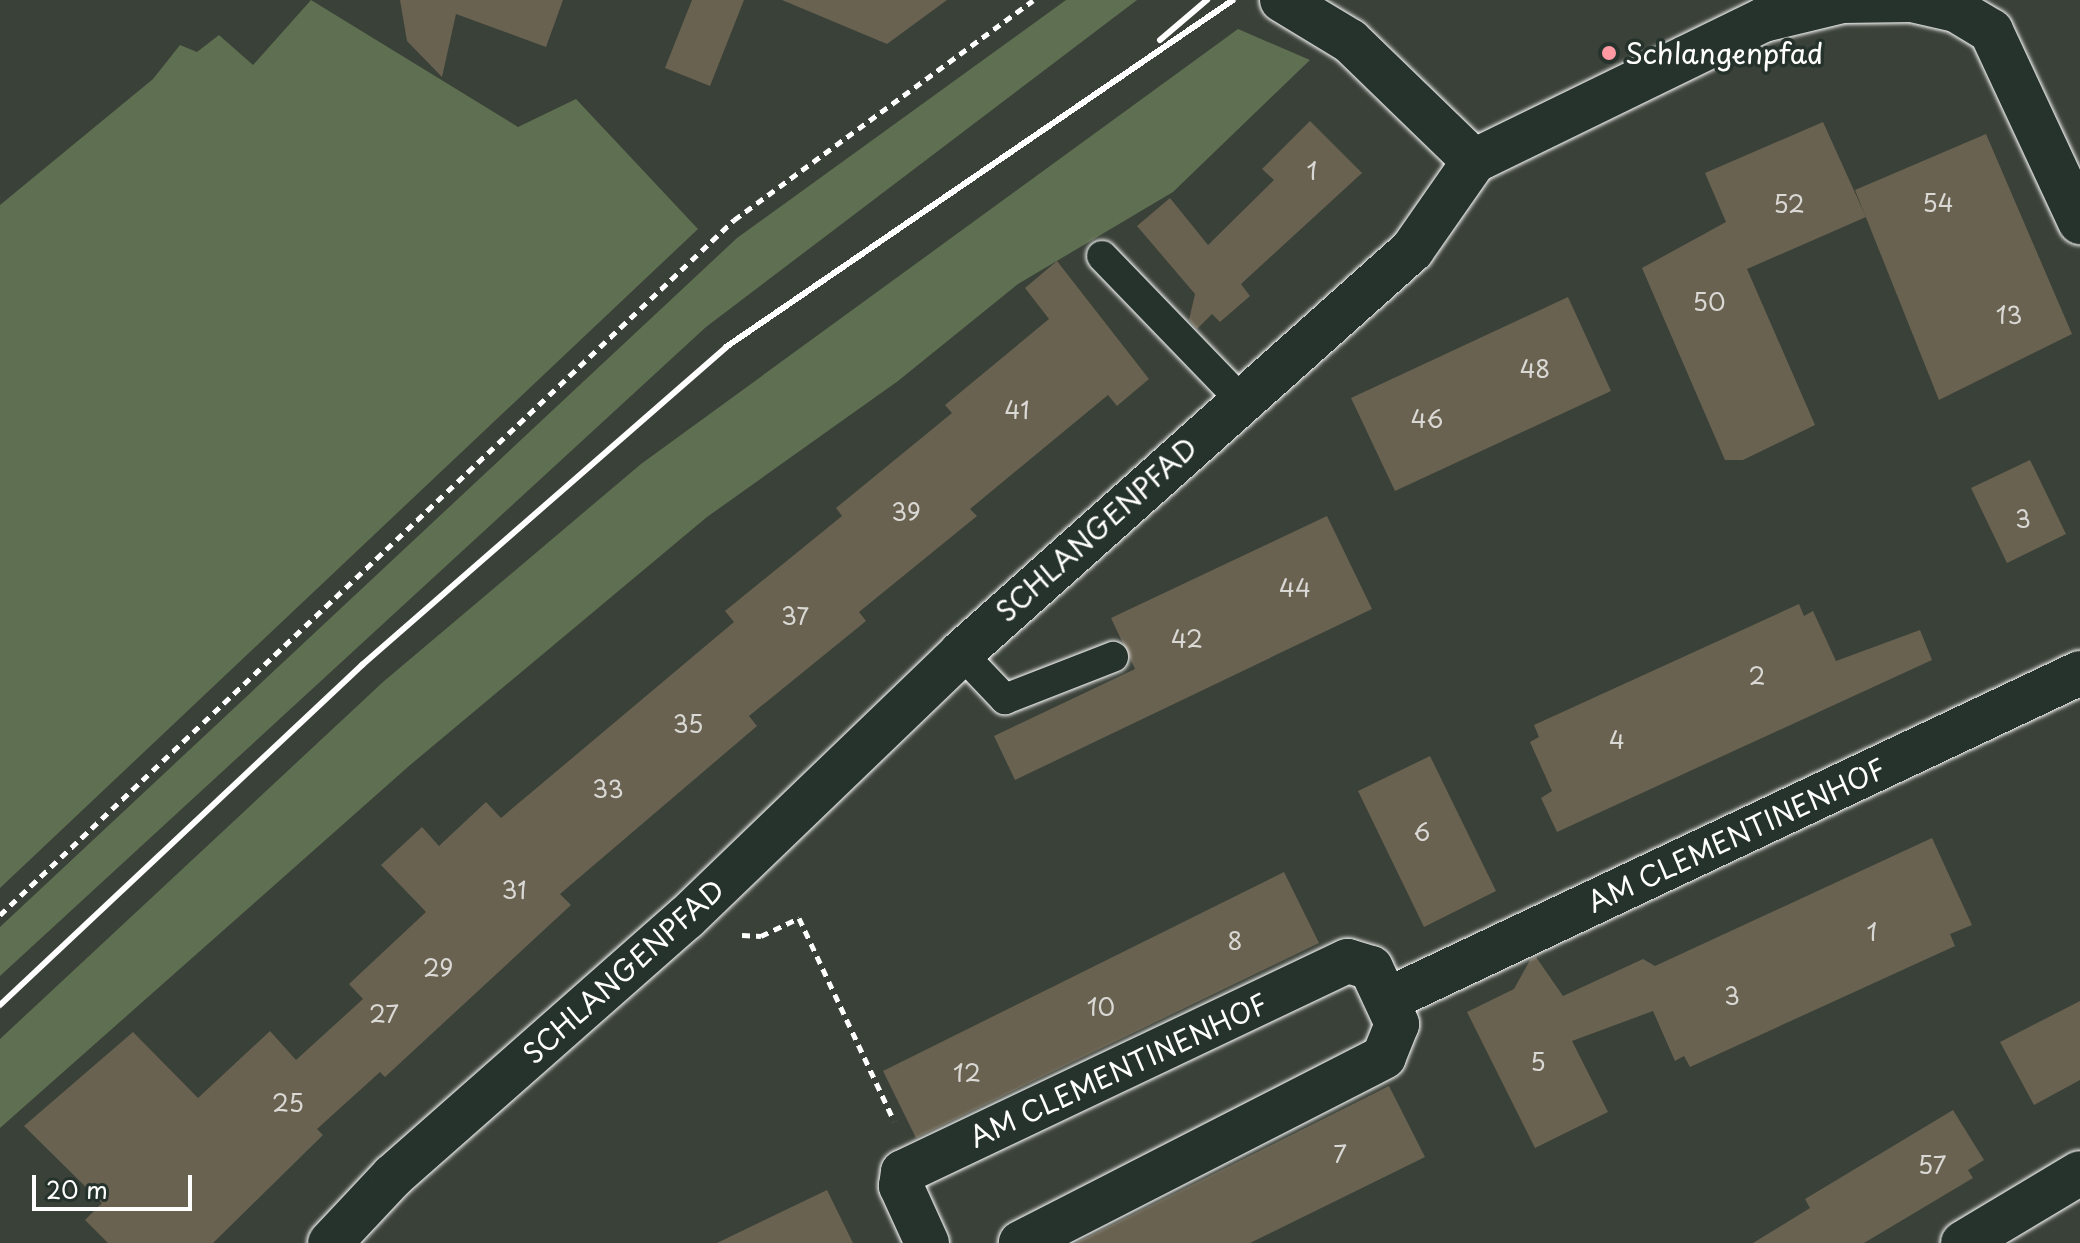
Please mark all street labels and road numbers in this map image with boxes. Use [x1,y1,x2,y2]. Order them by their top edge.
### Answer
street label: SCHLANGENPFAD [989,430,1203,628]
street label: AM CLEMENTINENHOF [1582,751,1890,919]
street label: SCHLANGENPFAD [516,872,730,1070]
street label: AM CLEMENTINENHOF [964,986,1272,1154]

